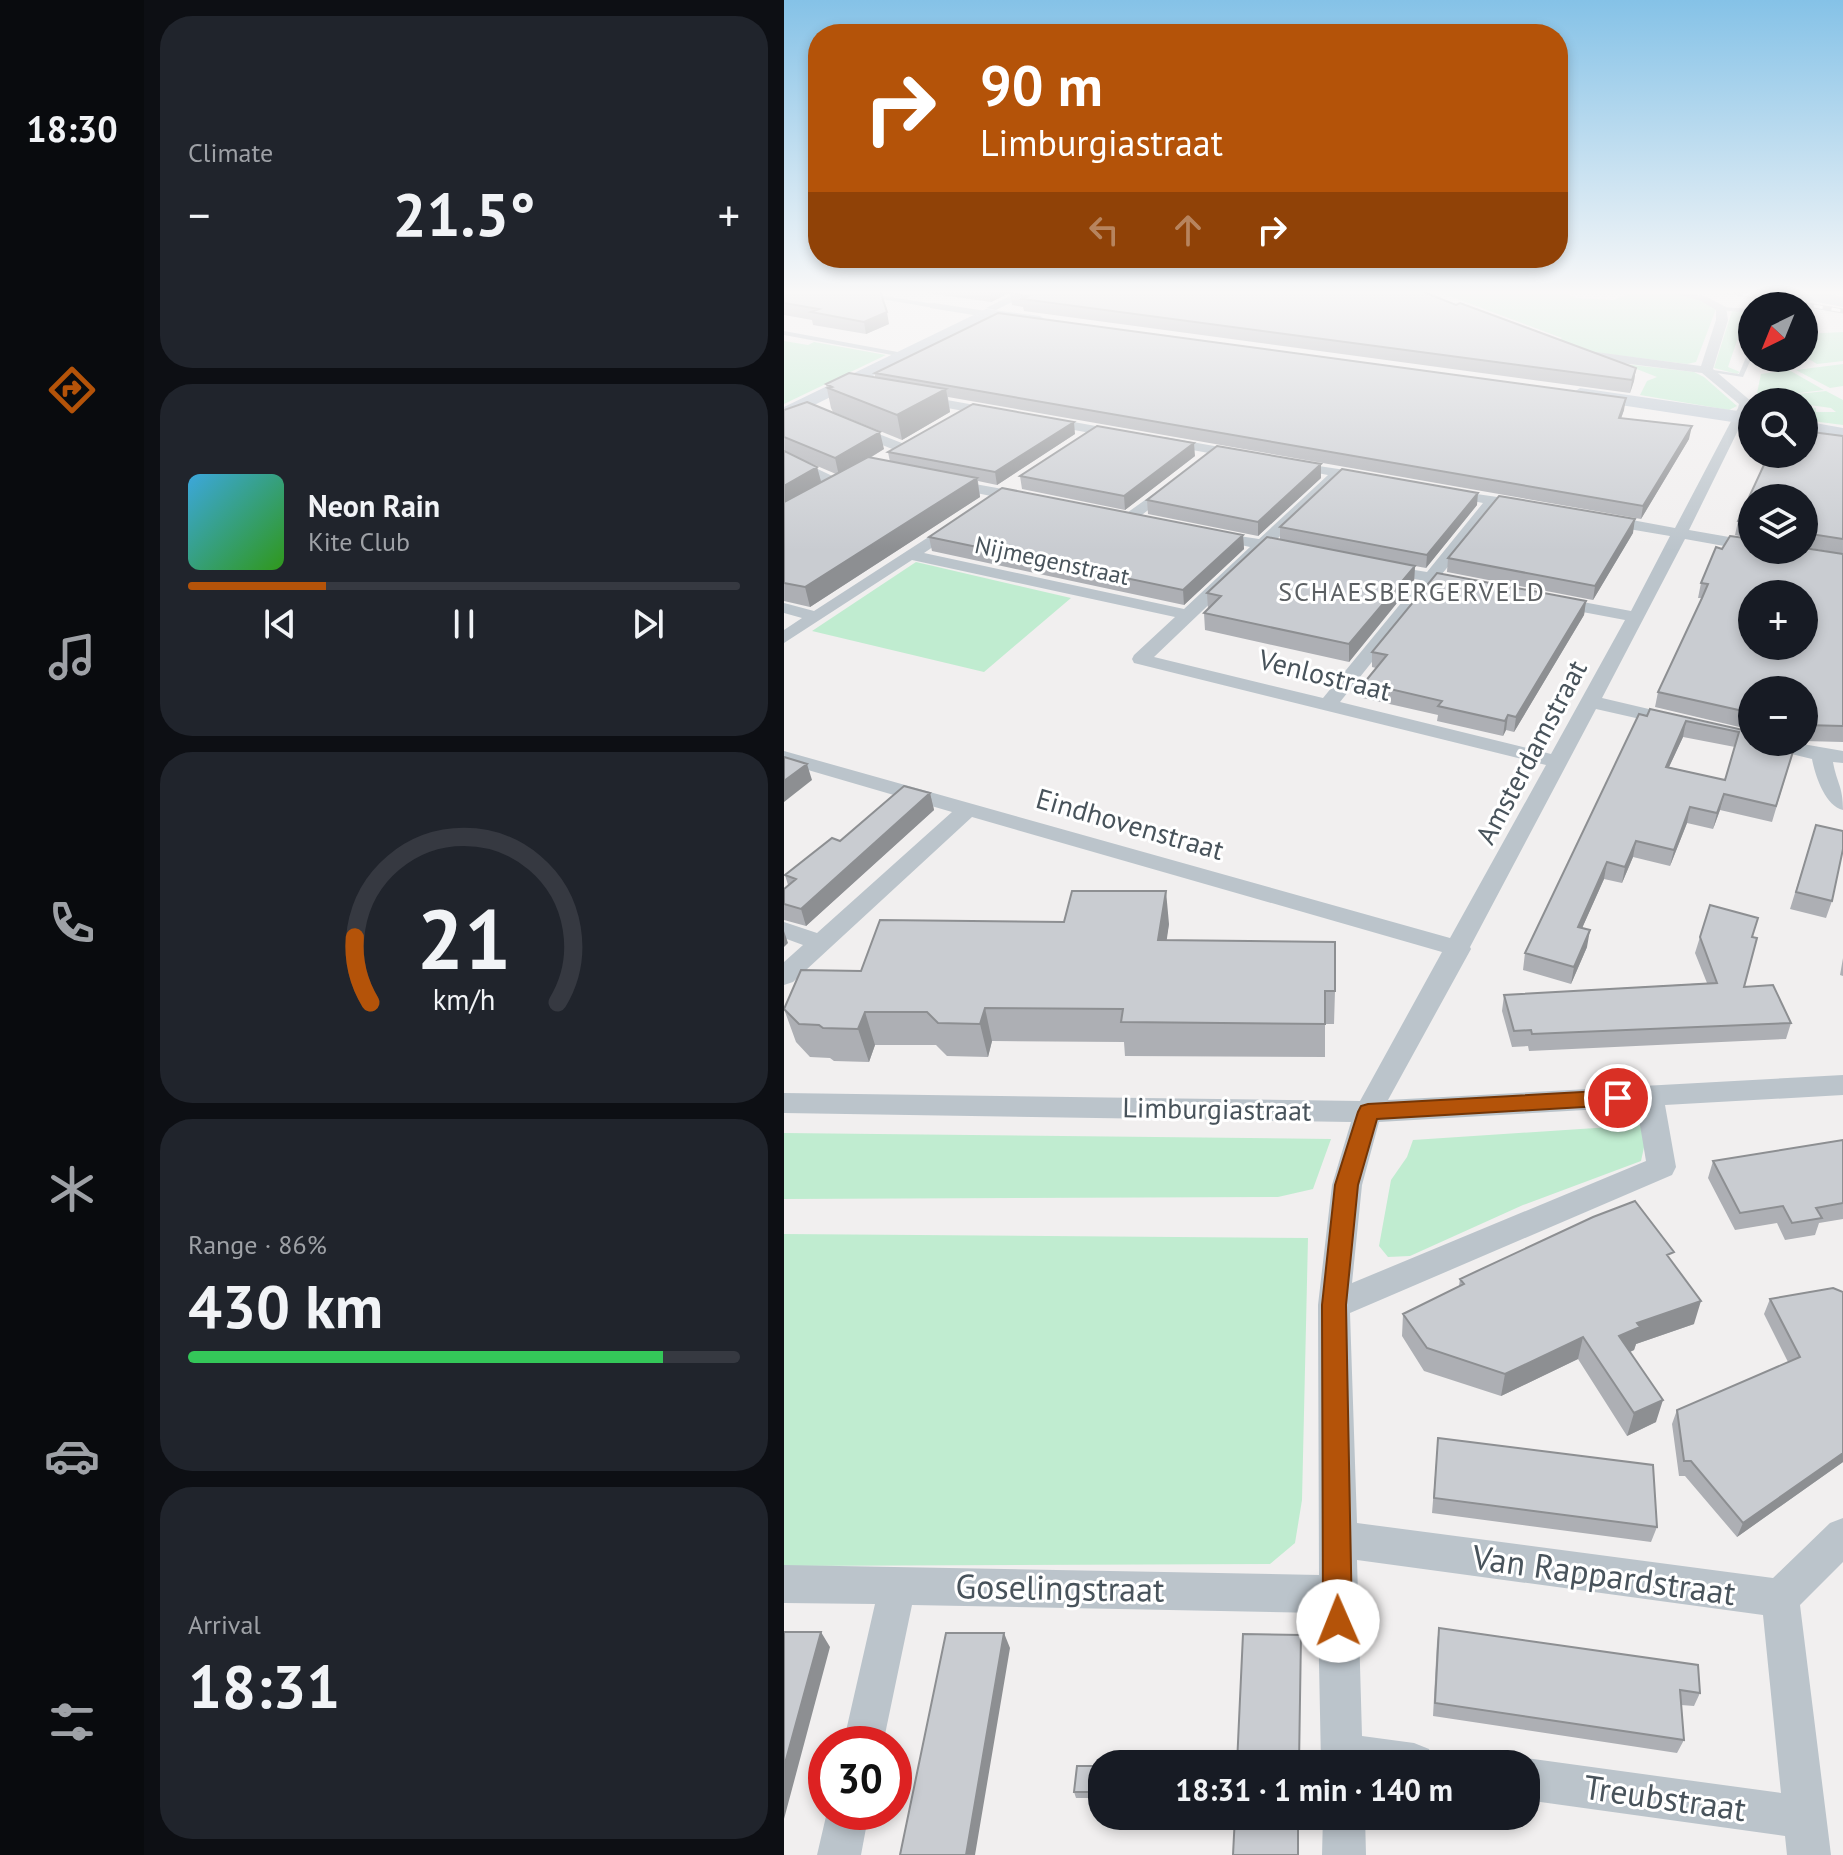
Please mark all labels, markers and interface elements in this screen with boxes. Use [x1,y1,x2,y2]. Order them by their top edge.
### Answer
text: 90 m [980,49,1103,121]
icon: right [848,56,952,160]
text: 18:30 [26,105,118,152]
text: Limburgiastraat [980,119,1223,166]
text: Climate [188,136,273,169]
text: 21.5° [392,175,536,253]
text: − [188,186,210,243]
text: + [718,186,740,243]
icon: left [1082,208,1126,252]
icon: ahead [1166,208,1210,252]
icon: right [1250,208,1294,252]
north arrow [1738,292,1818,372]
map controls [1738,292,1818,756]
icon: directions [44,362,100,418]
button: search [1738,388,1818,468]
button: layers [1738,484,1818,564]
text: Neon Rain [308,486,440,525]
text: Kite Club [308,525,410,558]
street label: Nijmegenstraat [972,529,1132,592]
district label: SCHAESBERGERVELD [1278,575,1546,608]
button: + [1738,580,1818,660]
icon: previous [258,602,302,646]
icon: pause [442,602,486,646]
icon: next [626,602,670,646]
icon: music [44,629,100,685]
street label: Venlostraat [1254,640,1396,709]
street label: Amsterdamstraat [1466,653,1595,850]
button: − [1738,676,1818,756]
street label: Eindhovenstraat [1032,779,1229,868]
text: 21 [417,884,511,992]
icon: phone [44,895,100,951]
text: km/h [433,982,495,1019]
pin [1584,1064,1652,1132]
icon: arrive [1596,1076,1640,1120]
street label: Limburgiastraat [1122,1088,1312,1129]
icon: climate [44,1161,100,1217]
text: Range · 86% [188,1228,327,1261]
text: 430 km [188,1267,383,1345]
icon: car [44,1428,100,1484]
street label: Van Rappardstraat [1469,1534,1739,1614]
street label: Goselingstraat [955,1563,1165,1611]
position arrow [1296,1579,1380,1663]
text: Arrival [188,1608,261,1641]
text: 18:31 [188,1647,340,1725]
icon: filters [44,1694,100,1750]
speed limit sign: 30 [808,1726,912,1830]
street label: Treubstraat [1581,1764,1750,1830]
text: 18:31 · 1 min · 140 m [1175,1770,1453,1809]

